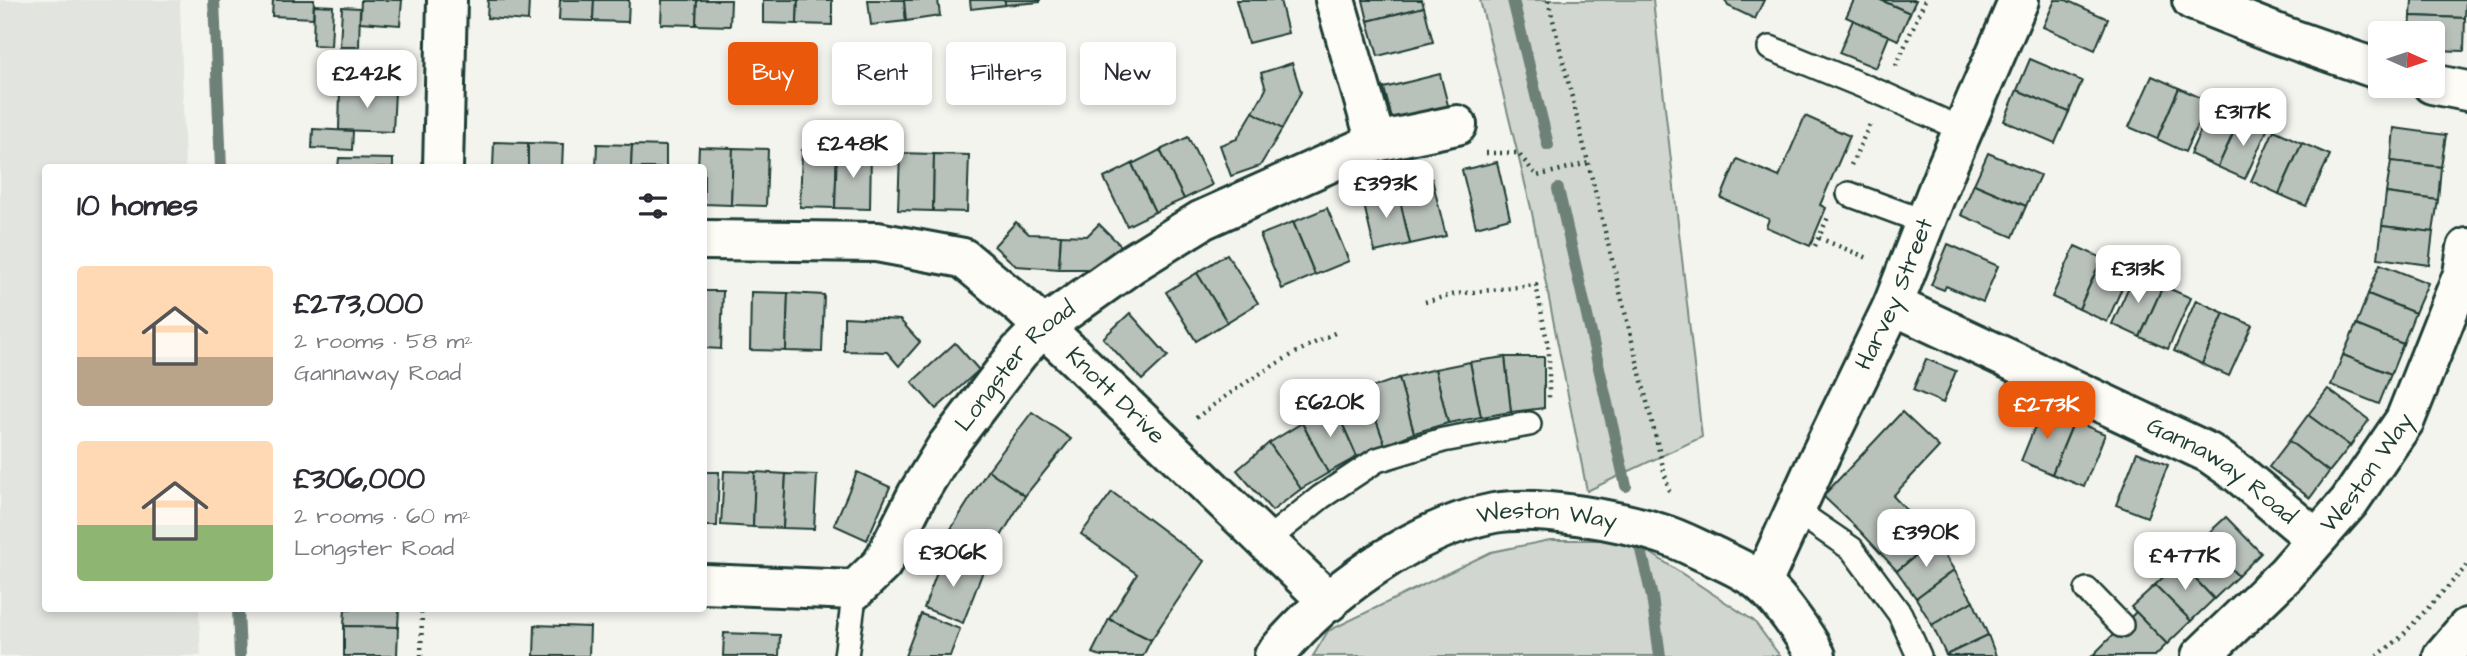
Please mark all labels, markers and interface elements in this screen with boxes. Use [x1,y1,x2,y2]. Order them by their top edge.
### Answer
north arrow [2368,21,2445,98]
map controls [2368,21,2445,98]
chip: Buy [728,42,818,105]
chip: Rent [832,42,932,105]
chip: Filters [946,42,1066,105]
chip: New [1080,42,1176,105]
pin: £242K [318,50,416,110]
text: £242K [333,57,401,89]
pin: £317K [2194,88,2292,148]
text: £317K [2215,95,2271,127]
pin: £248K [804,120,902,180]
text: £248K [818,127,888,159]
pin: £393K [1337,160,1435,220]
text: £393K [1355,167,1417,199]
text: 10 homes [77,185,198,227]
icon: filters [634,187,672,225]
street label: Harvey Street [1847,213,1942,376]
pin: £313K [2089,246,2187,305]
text: £313K [2112,252,2164,284]
text: £273,000 [294,283,423,325]
street label: Longster Road [947,292,1082,439]
icon: home [133,294,217,378]
text: 2 rooms · 58 m² [294,325,473,357]
street label: Knott Drive [1058,340,1173,452]
text: Gannaway Road [294,357,461,389]
pin: £620K [1281,380,1379,439]
pin: £273K [1998,382,2096,441]
text: £620K [1296,386,1364,418]
text: £273K [2014,388,2080,420]
street label: Weston Way [2313,406,2423,540]
street label: Gannaway Road [2141,409,2304,533]
text: £306,000 [294,458,425,500]
icon: home [133,469,217,553]
street label: Weston Way [1474,494,1620,540]
text: 2 rooms · 60 m² [294,500,471,532]
pin: £390K [1877,510,1975,569]
text: £390K [1893,516,1959,548]
pin: £306K [904,530,1002,589]
text: Longster Road [294,532,454,564]
pin: £477K [2136,532,2234,592]
text: £306K [920,536,986,568]
text: £477K [2150,539,2220,571]

